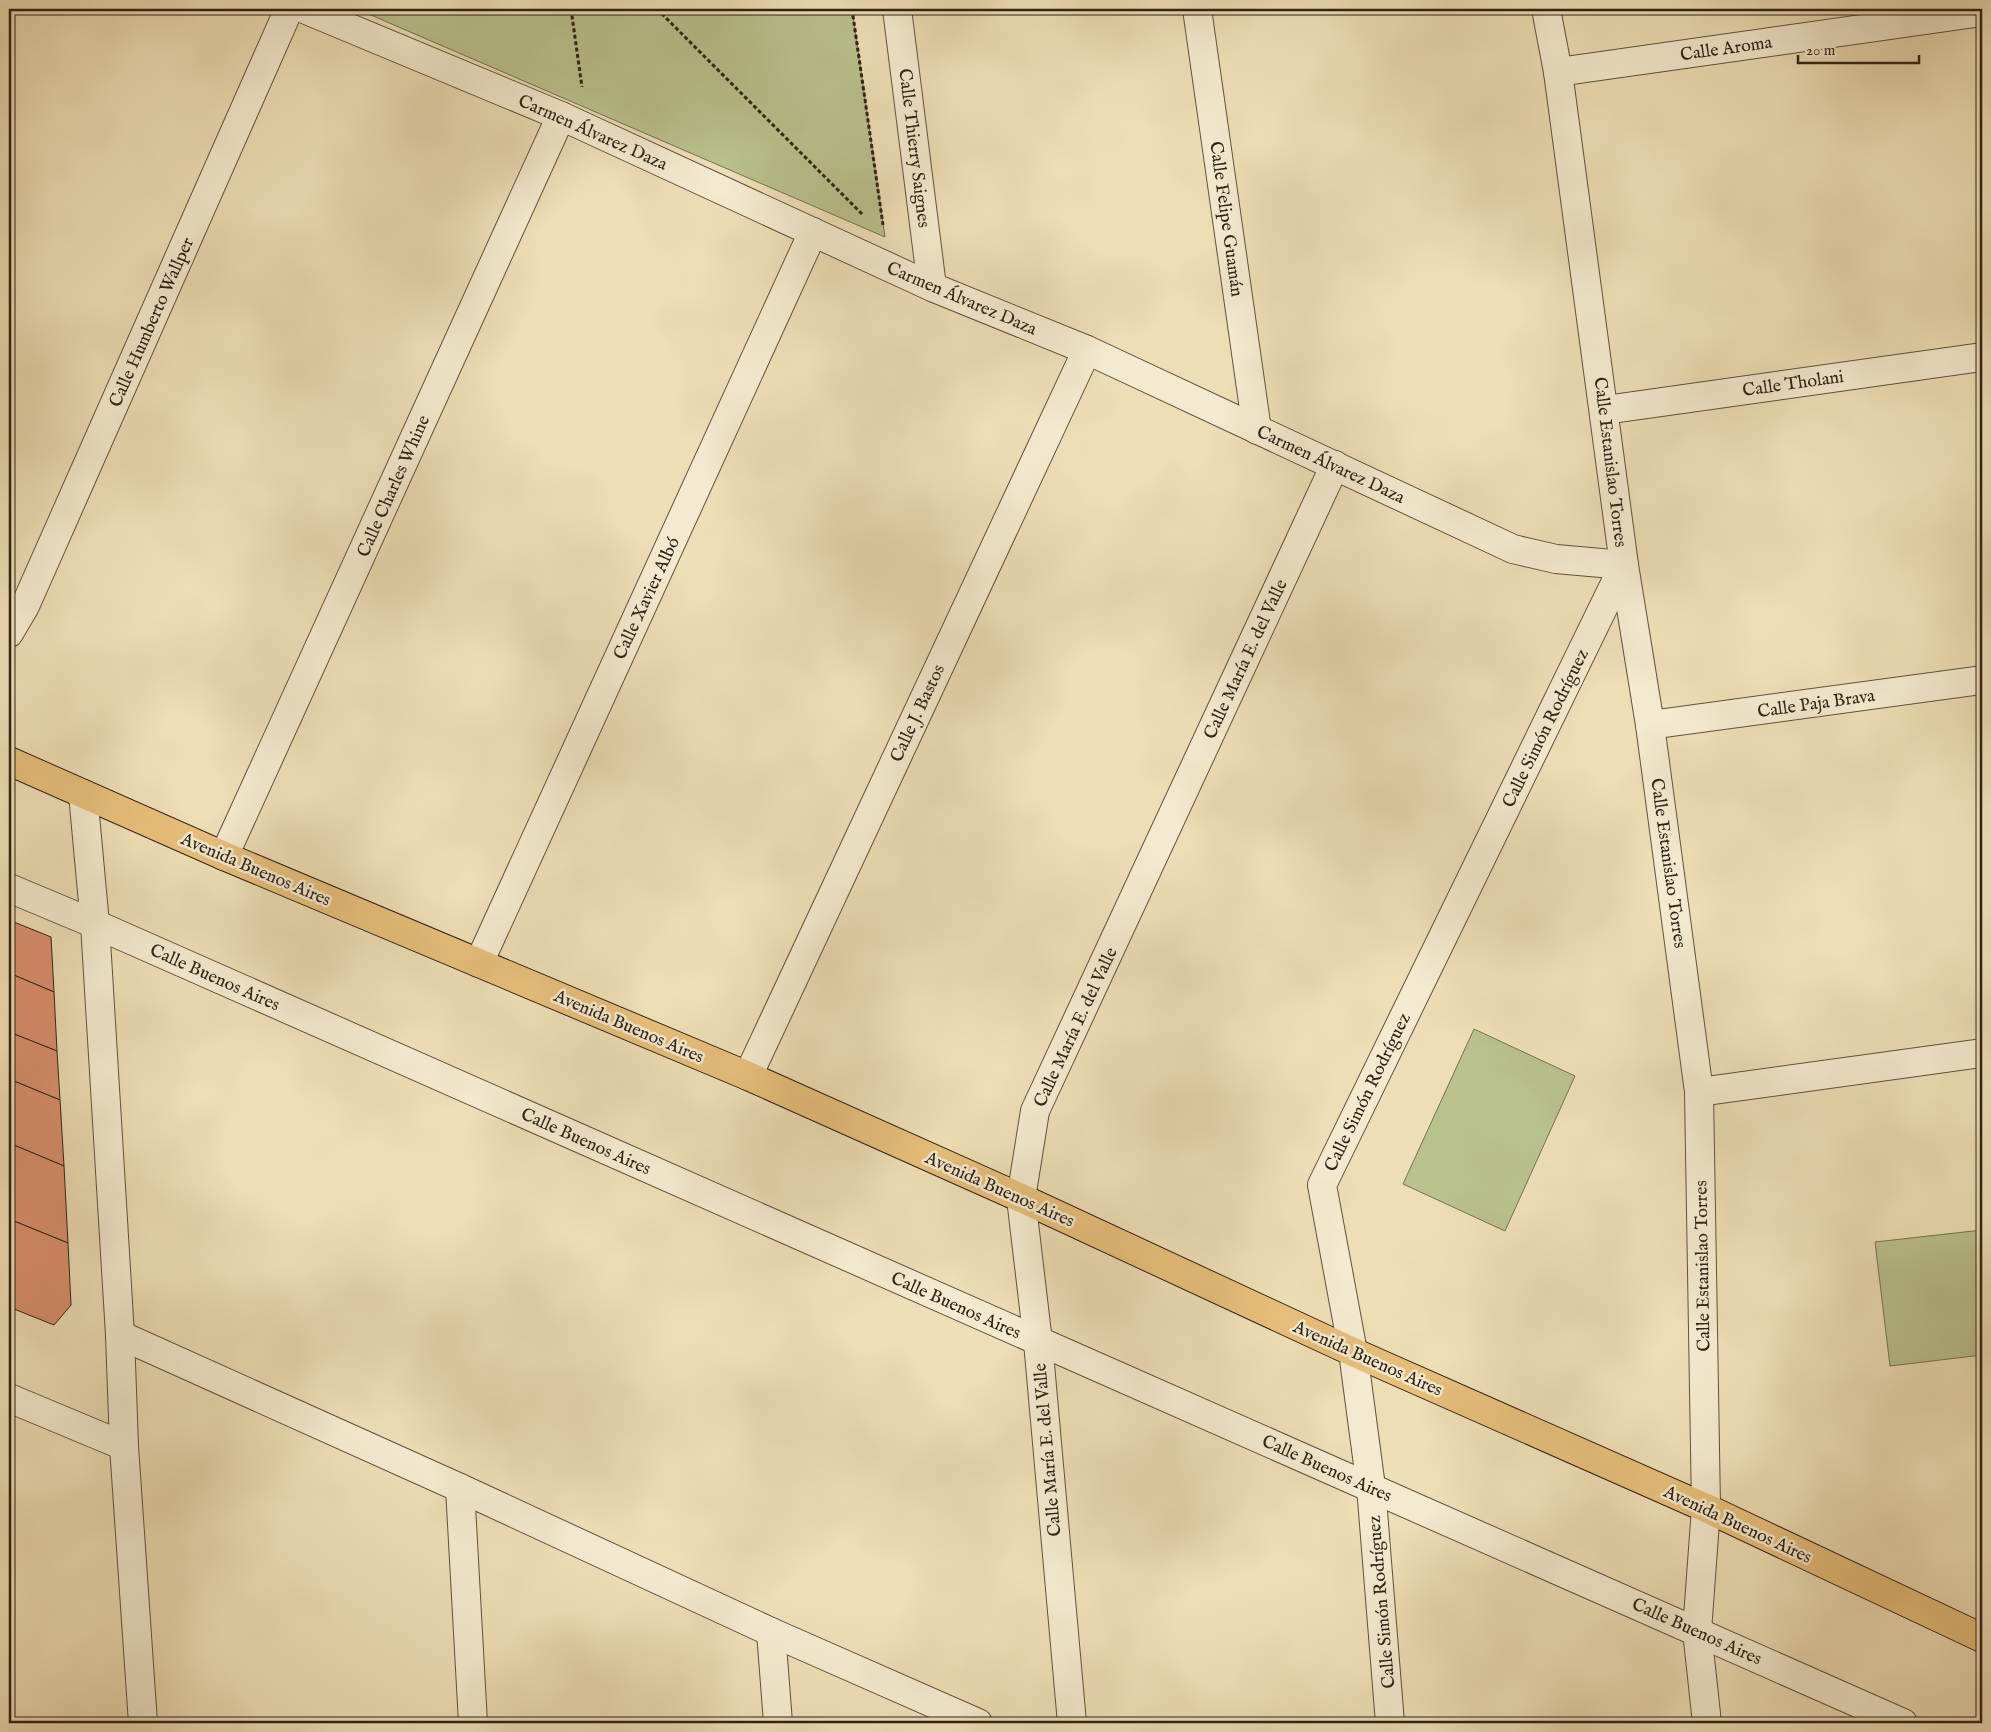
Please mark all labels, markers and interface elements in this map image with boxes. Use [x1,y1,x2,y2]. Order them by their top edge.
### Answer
street label: Calle Aroma [1679,32,1774,67]
scale bar [1798,32,1920,64]
text: 20 m [1806,41,1836,60]
street label: Calle Thierry Saignes [892,67,935,229]
street label: Carmen Álvarez Daza [514,88,672,177]
street label: Calle Felipe Guamán [1203,140,1248,299]
street label: Calle Humberto Wallper [105,234,200,411]
street label: Carmen Álvarez Daza [883,256,1041,341]
street label: Calle Tholani [1741,366,1846,403]
street label: Calle Estanislao Torres [1588,376,1631,549]
street label: Calle Charles Whine [353,412,436,561]
street label: Carmen Álvarez Daza [1253,419,1409,510]
street label: Calle Xavier Albó [609,533,686,664]
street label: Calle María E. del Valle [1199,576,1294,743]
street label: Calle Simón Rodríguez [1498,646,1595,812]
street label: Calle J. Bastos [886,661,951,766]
street label: Calle Paja Brava [1756,685,1877,724]
street label: Calle Estanislao Torres [1644,777,1691,950]
street label: Avenida Buenos Aires [176,828,334,912]
street label: Calle Buenos Aires [146,939,283,1017]
street label: Calle María E. del Valle [1029,944,1124,1111]
street label: Avenida Buenos Aires [549,985,707,1069]
street label: Calle Simón Rodríguez [1320,1010,1417,1176]
street label: Calle Buenos Aires [517,1103,654,1181]
street label: Avenida Buenos Aires [920,1147,1078,1234]
street label: Calle Estanislao Torres [1691,1180,1716,1352]
street label: Calle Buenos Aires [887,1267,1024,1345]
street label: Avenida Buenos Aires [1288,1316,1446,1403]
street label: Calle María E. del Valle [1029,1362,1068,1537]
street label: Calle Buenos Aires [1258,1430,1395,1508]
street label: Avenida Buenos Aires [1659,1481,1815,1570]
street label: Calle Simón Rodríguez [1363,1514,1402,1689]
street label: Calle Buenos Aires [1628,1593,1765,1671]

